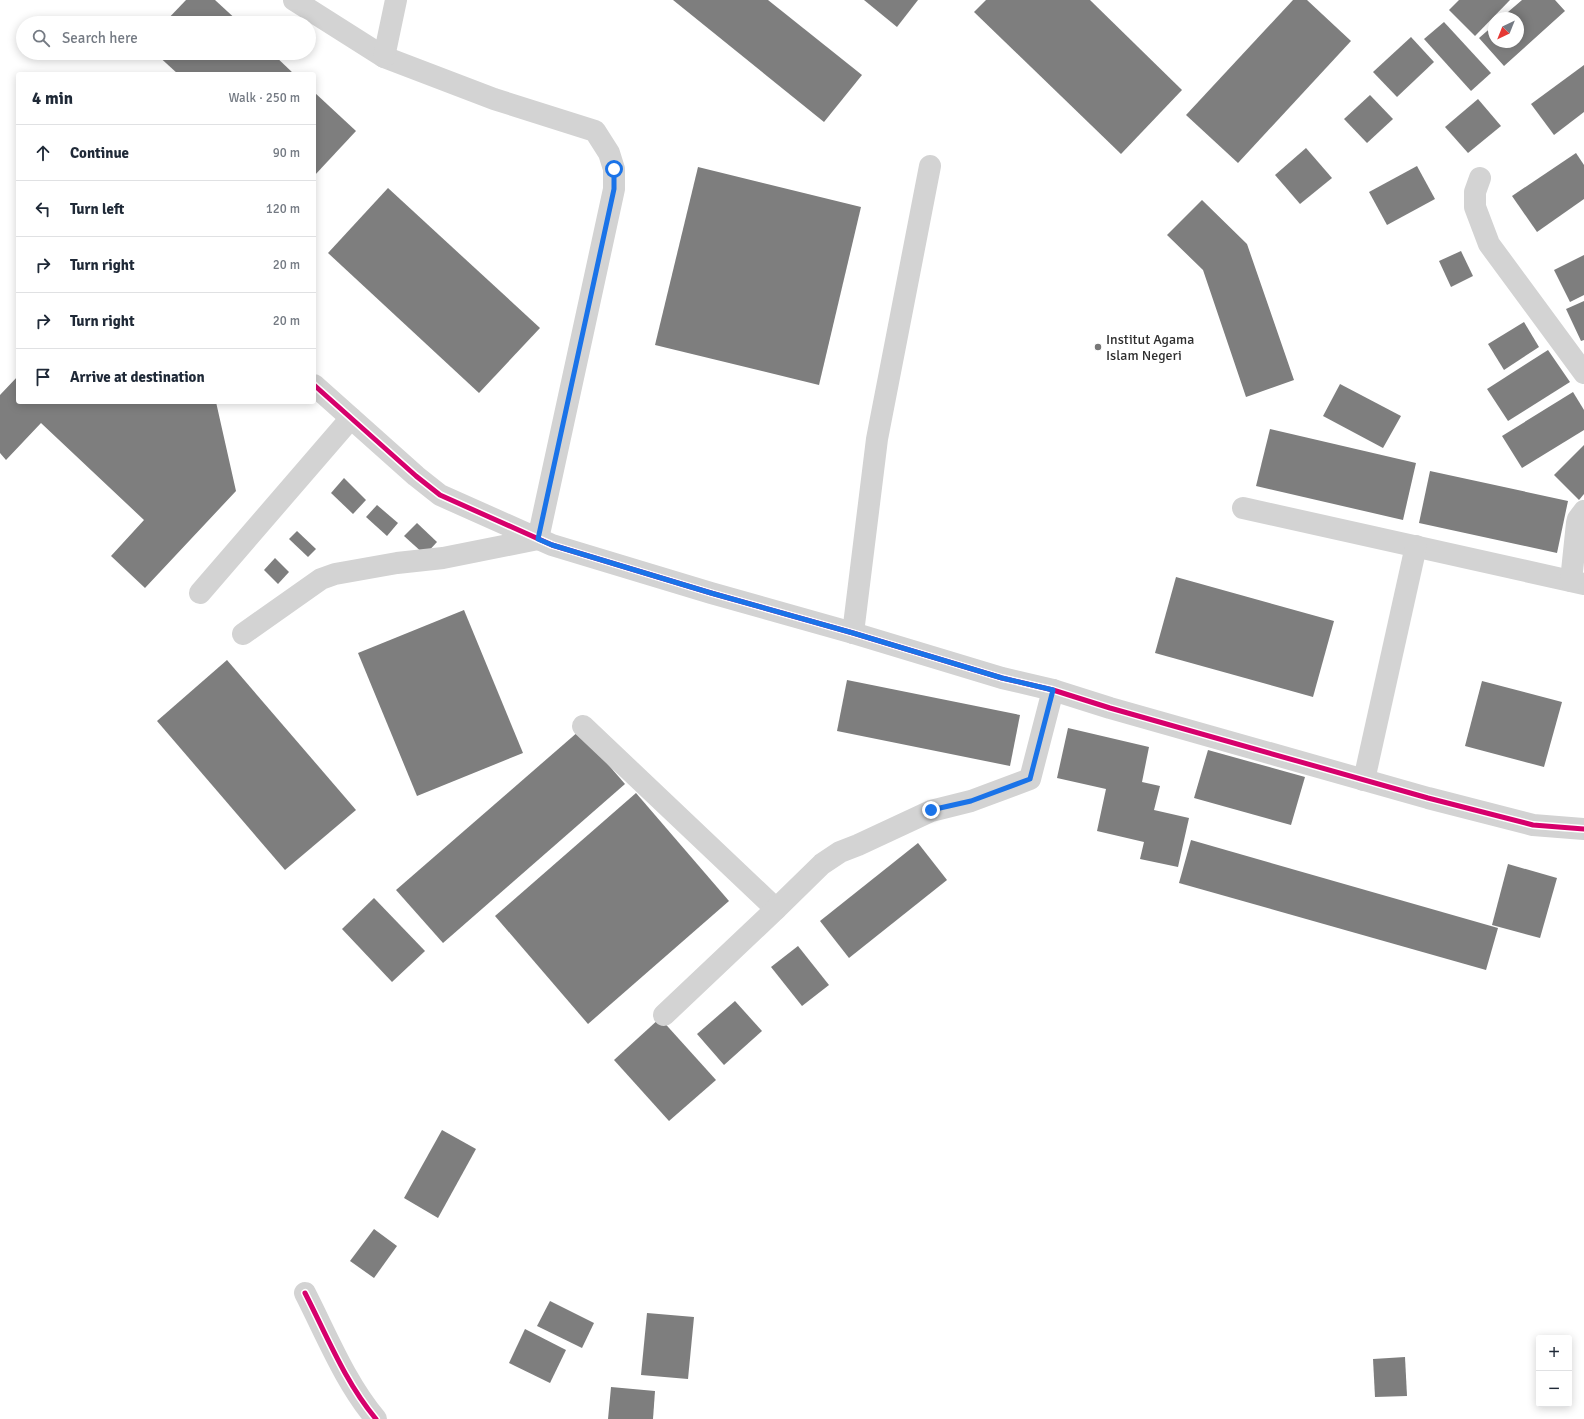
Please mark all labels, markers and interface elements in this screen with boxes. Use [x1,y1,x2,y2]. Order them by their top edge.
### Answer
north arrow [1488,12,1524,48]
search box [16,16,316,60]
icon: search [30,27,52,49]
text: Search here [62,29,138,47]
text: 4 min [32,88,73,109]
text: Walk · 250 m [229,90,300,106]
icon: ahead [32,142,54,164]
text: Continue [70,144,129,162]
text: 90 m [273,145,300,161]
route start [605,160,623,178]
icon: left [32,198,54,220]
text: Turn left [70,200,124,218]
text: 120 m [266,201,300,217]
icon: right [32,254,54,276]
text: Turn right [70,256,135,274]
text: 20 m [273,257,300,273]
icon: right [32,310,54,332]
text: Turn right [70,312,135,330]
text: 20 m [273,313,300,329]
place label: Institut Agama Islam Negeri [1106,331,1194,364]
marker: Institut Agama Islam Negeri [1093,342,1103,352]
icon: arrive [32,366,54,388]
text: Arrive at destination [70,368,205,386]
route end [922,801,940,819]
map controls [1536,1335,1572,1407]
button: + [1536,1335,1572,1371]
button: − [1536,1371,1572,1407]

